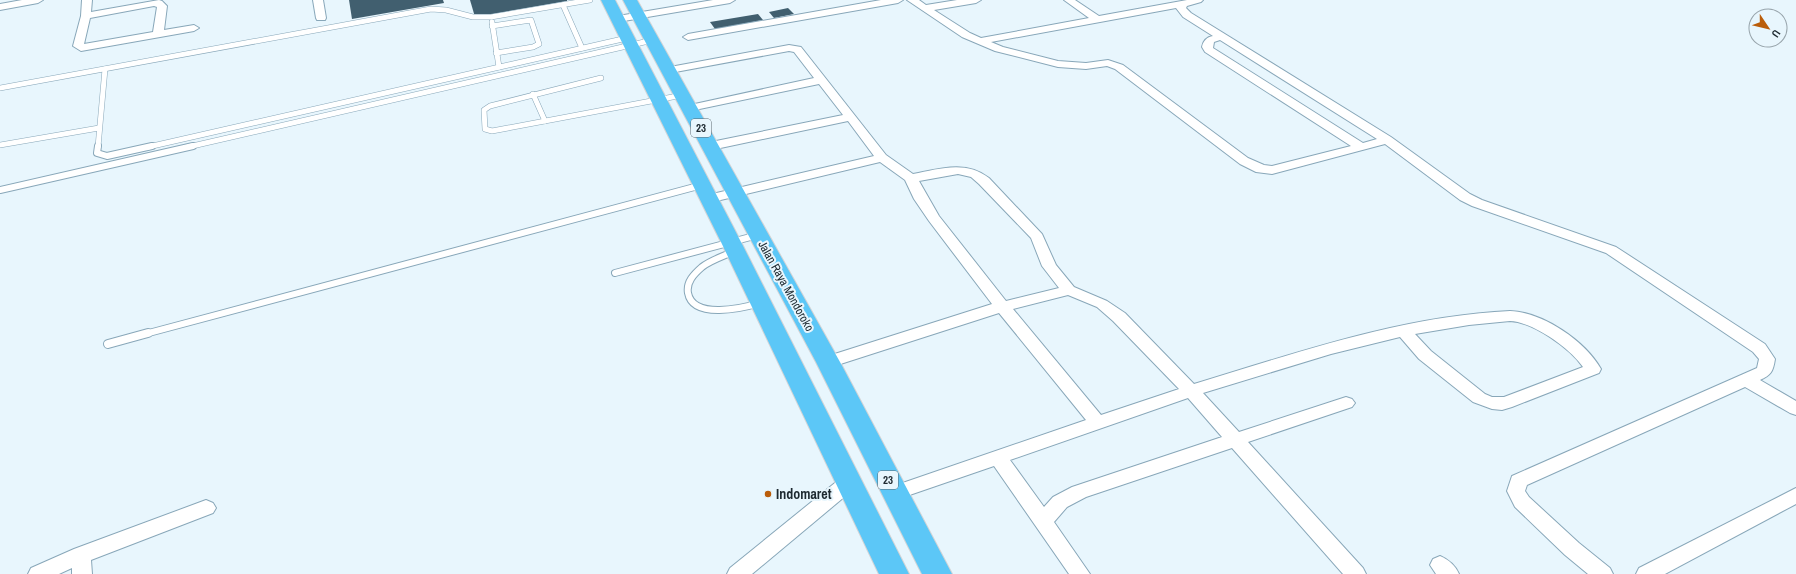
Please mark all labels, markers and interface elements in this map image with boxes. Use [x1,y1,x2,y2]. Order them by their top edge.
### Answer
north arrow [1748,8,1788,48]
text: U [1769,27,1784,40]
road number: 23 [691,119,711,137]
street label: Jalan Raya Mondoroko [754,238,818,334]
road number: 23 [878,471,898,489]
place label: Indomaret [776,485,832,503]
marker: Indomaret [763,489,773,499]

